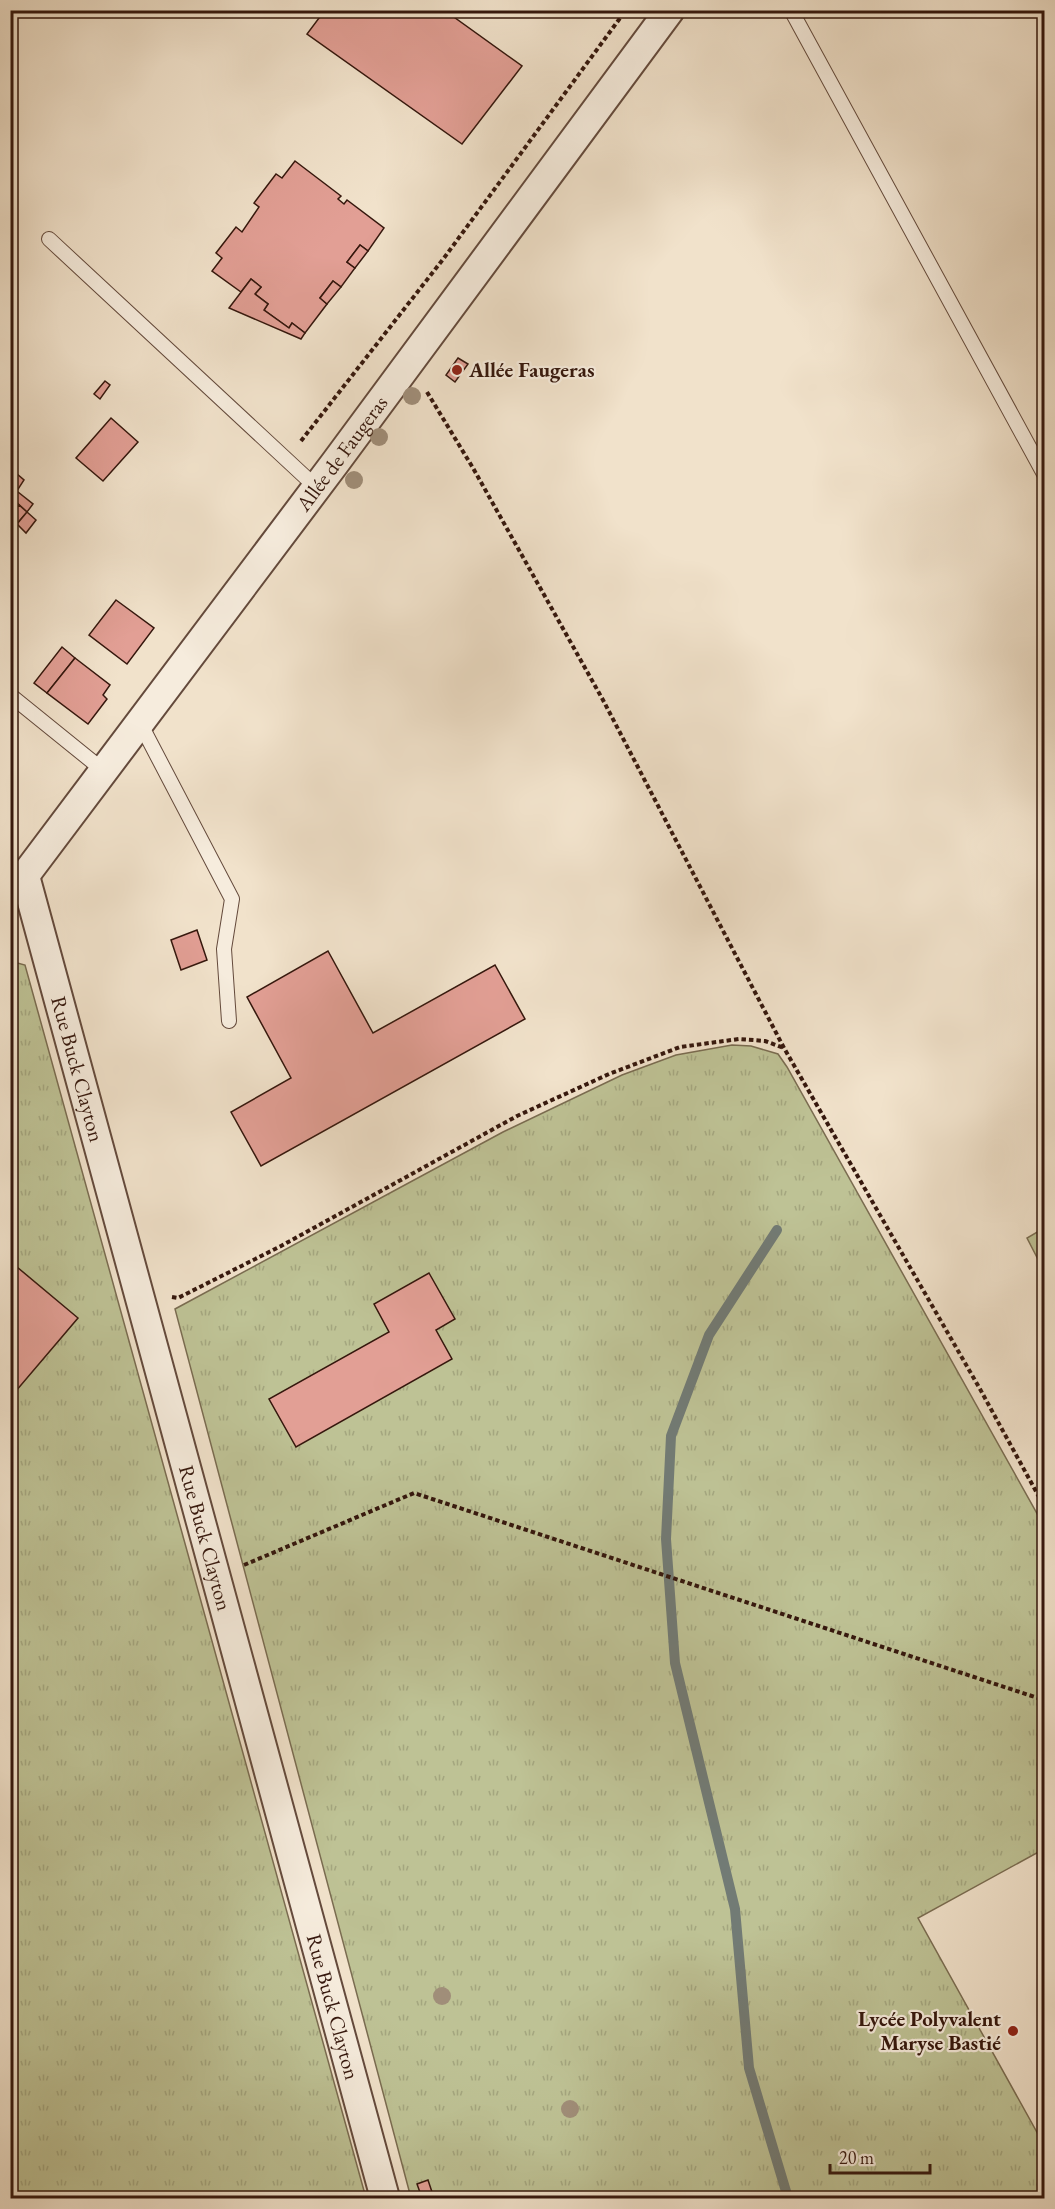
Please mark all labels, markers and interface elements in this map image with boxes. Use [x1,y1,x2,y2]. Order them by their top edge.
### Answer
place label: Allée Faugeras [468,356,595,383]
marker: Allée Faugeras [450,363,464,377]
street label: Allée de Faugeras [289,390,393,517]
street label: Rue Buck Clayton [45,993,111,1145]
street label: Rue Buck Clayton [173,1462,238,1614]
street label: Rue Buck Clayton [301,1931,366,2083]
place label: Lycée Polyvalent Maryse Bastié [858,2005,1001,2056]
marker: Lycée Polyvalent Maryse Bastié [1006,2024,1020,2038]
scale bar [830,2137,930,2175]
text: 20 m [839,2146,874,2169]

